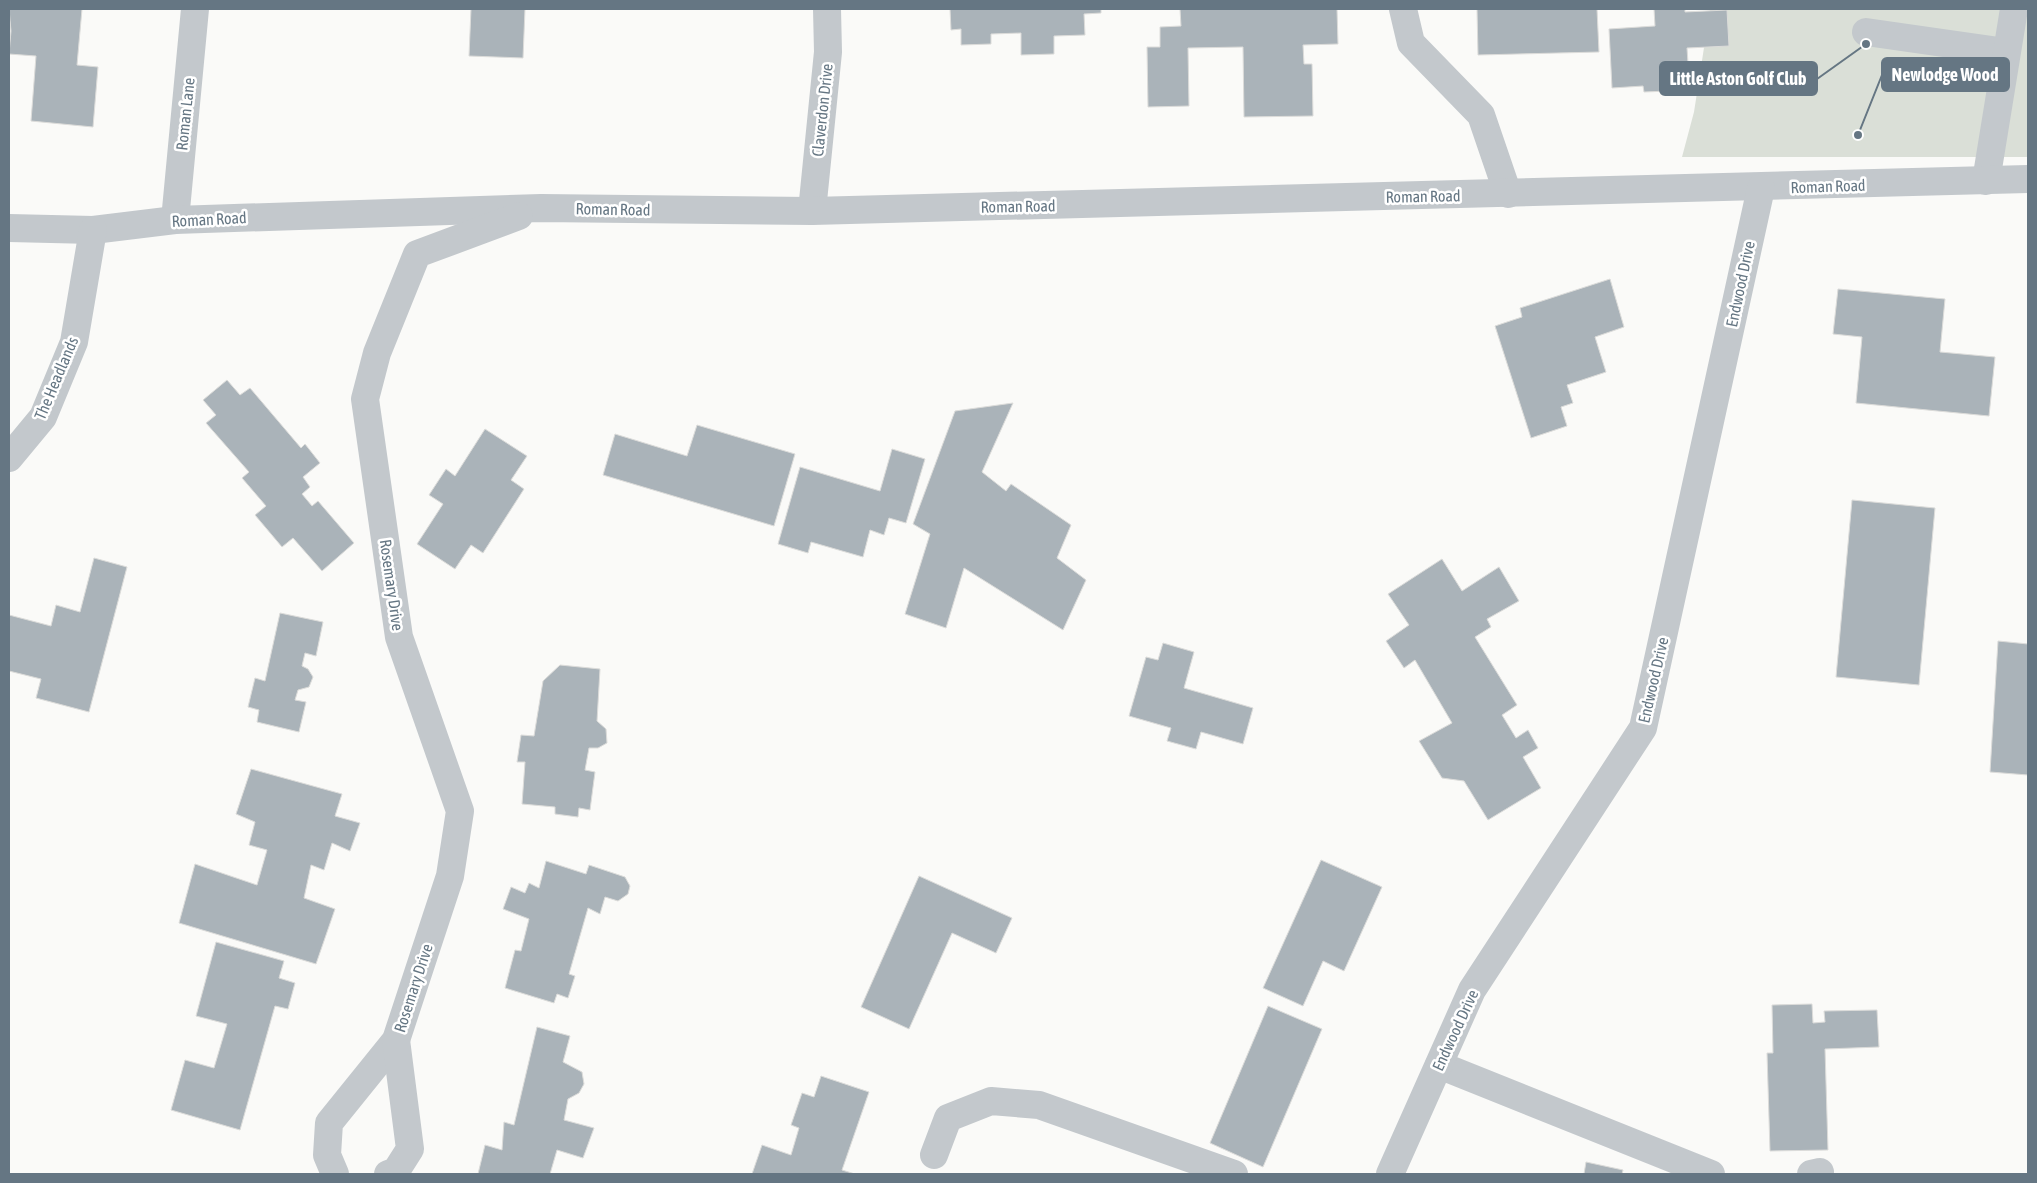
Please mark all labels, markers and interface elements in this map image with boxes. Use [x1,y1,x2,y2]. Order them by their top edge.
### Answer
callout: Newlodge Wood [1882,58,2009,91]
callout: Little Aston Golf Club [1660,62,1817,95]
street label: Claverdon Drive [808,63,836,157]
text: Newlodge Wood [1892,64,1998,85]
text: Little Aston Golf Club [1670,68,1806,89]
street label: Roman Lane [172,77,198,151]
street label: Roman Road [1790,176,1866,196]
street label: Roman Road [1385,186,1461,206]
street label: Roman Road [980,196,1056,216]
street label: Roman Road [575,199,651,219]
street label: Roman Road [171,208,247,230]
street label: Endwood Drive [1722,239,1758,329]
street label: The Headlands [30,334,82,422]
street label: Rosemary Drive [376,538,407,632]
street label: Endwood Drive [1634,635,1672,725]
street label: Rosemary Drive [390,941,437,1035]
street label: Endwood Drive [1428,987,1482,1073]

